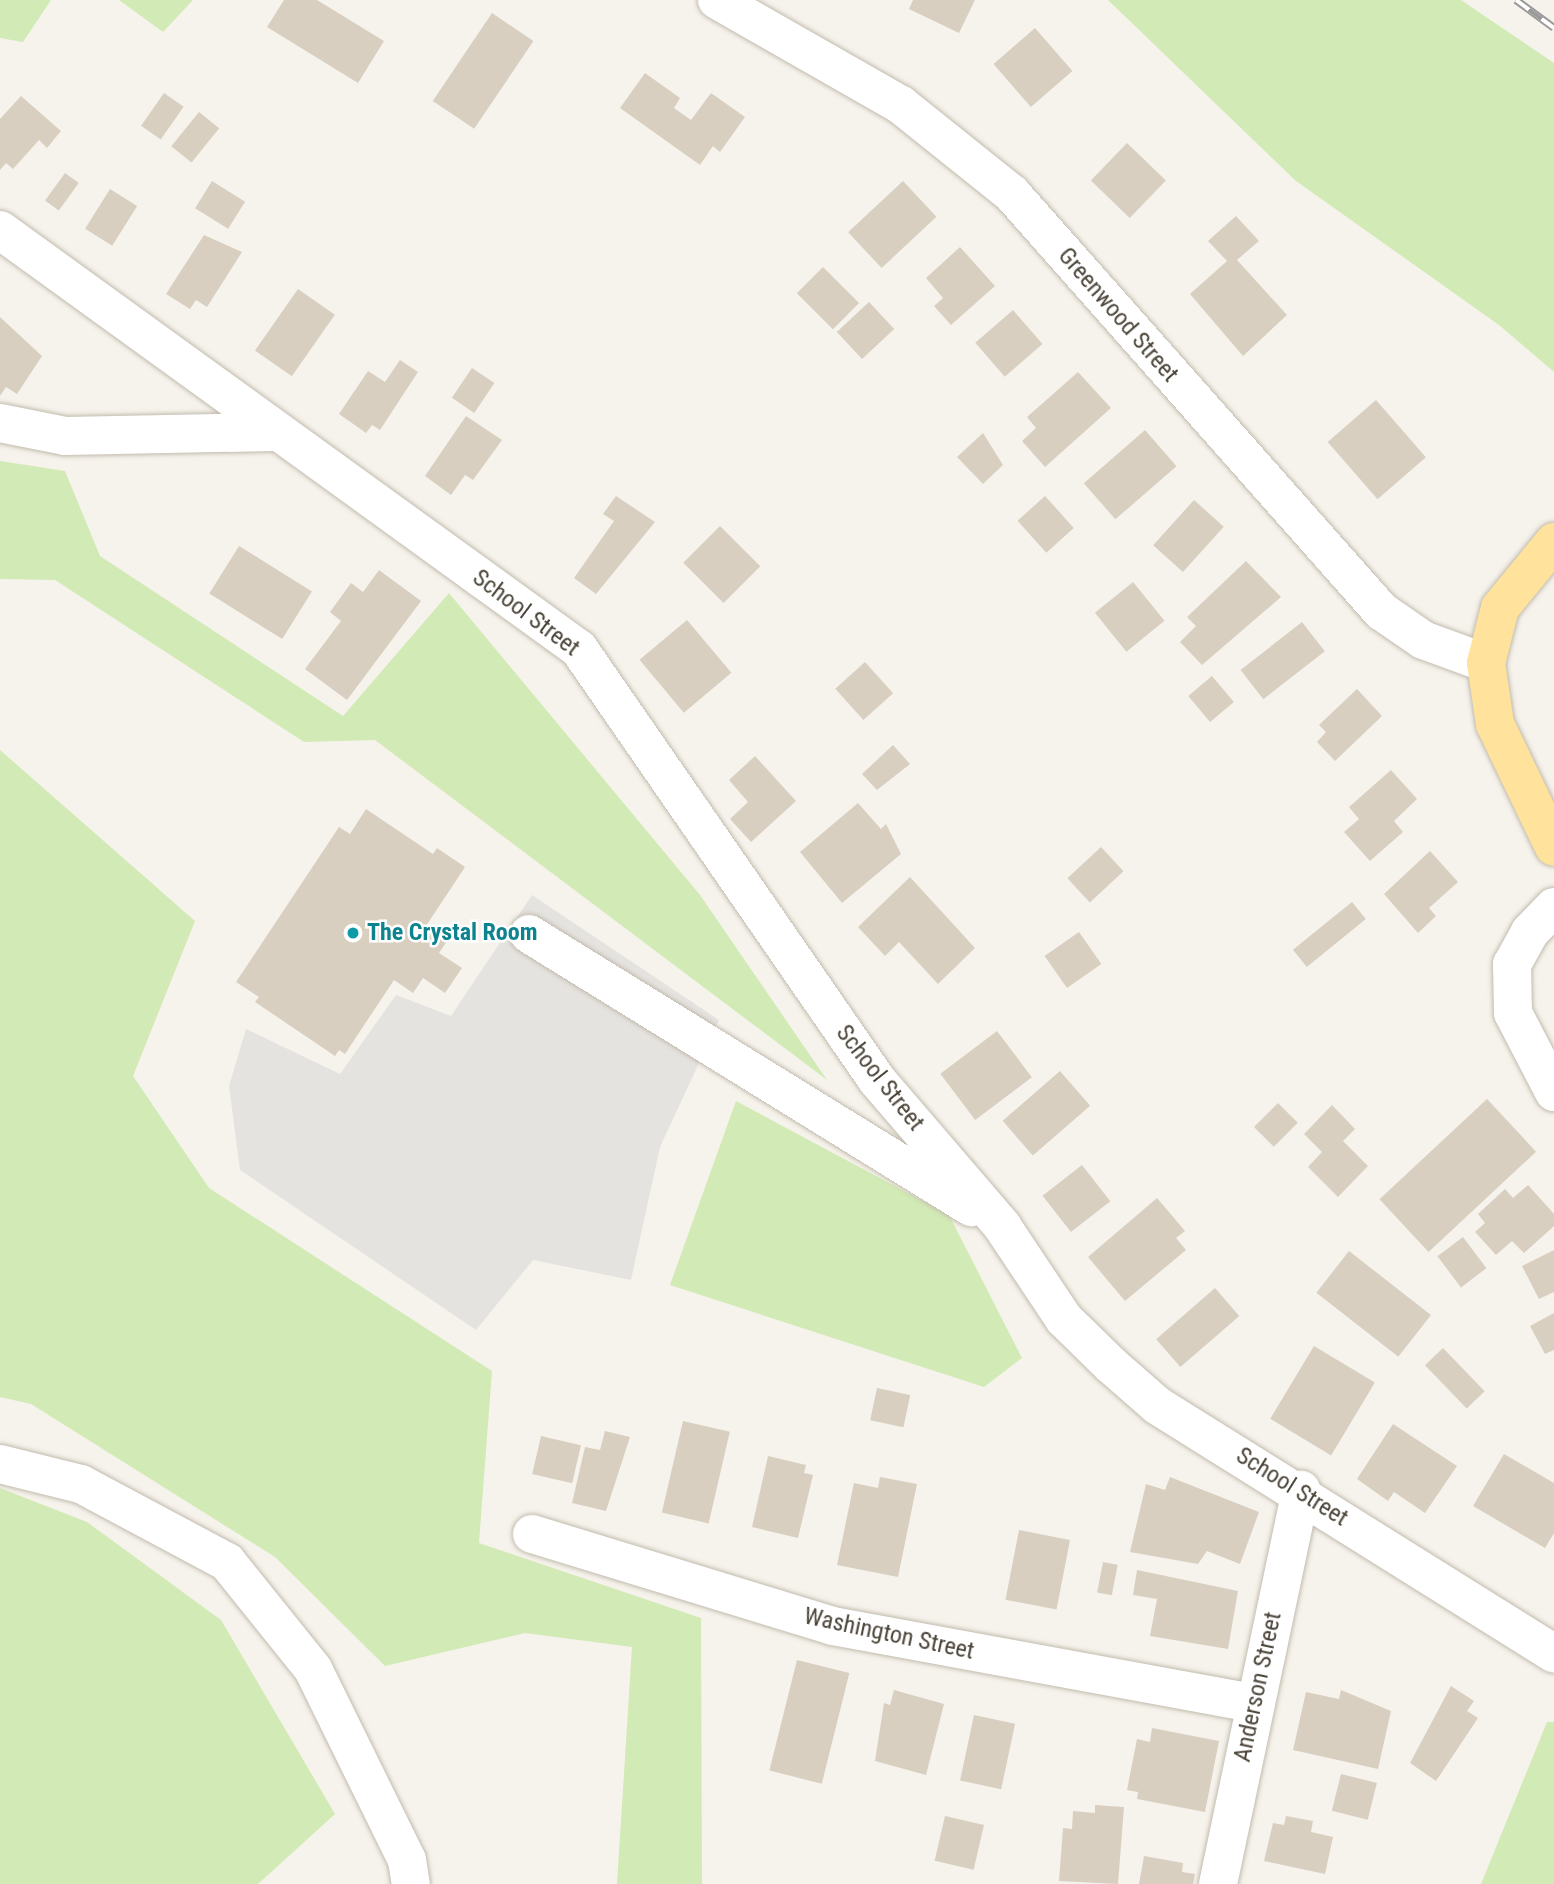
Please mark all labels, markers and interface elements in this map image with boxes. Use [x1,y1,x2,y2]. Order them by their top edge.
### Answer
street label: Greenwood Street [1052,242,1184,388]
street label: School Street [467,563,585,663]
place label: The Crystal Room [367,919,537,947]
marker: The Crystal Room [345,925,361,941]
street label: School Street [830,1019,930,1137]
street label: School Street [1231,1441,1353,1533]
street label: Washington Street [801,1602,977,1666]
street label: Anderson Street [1228,1610,1288,1764]

